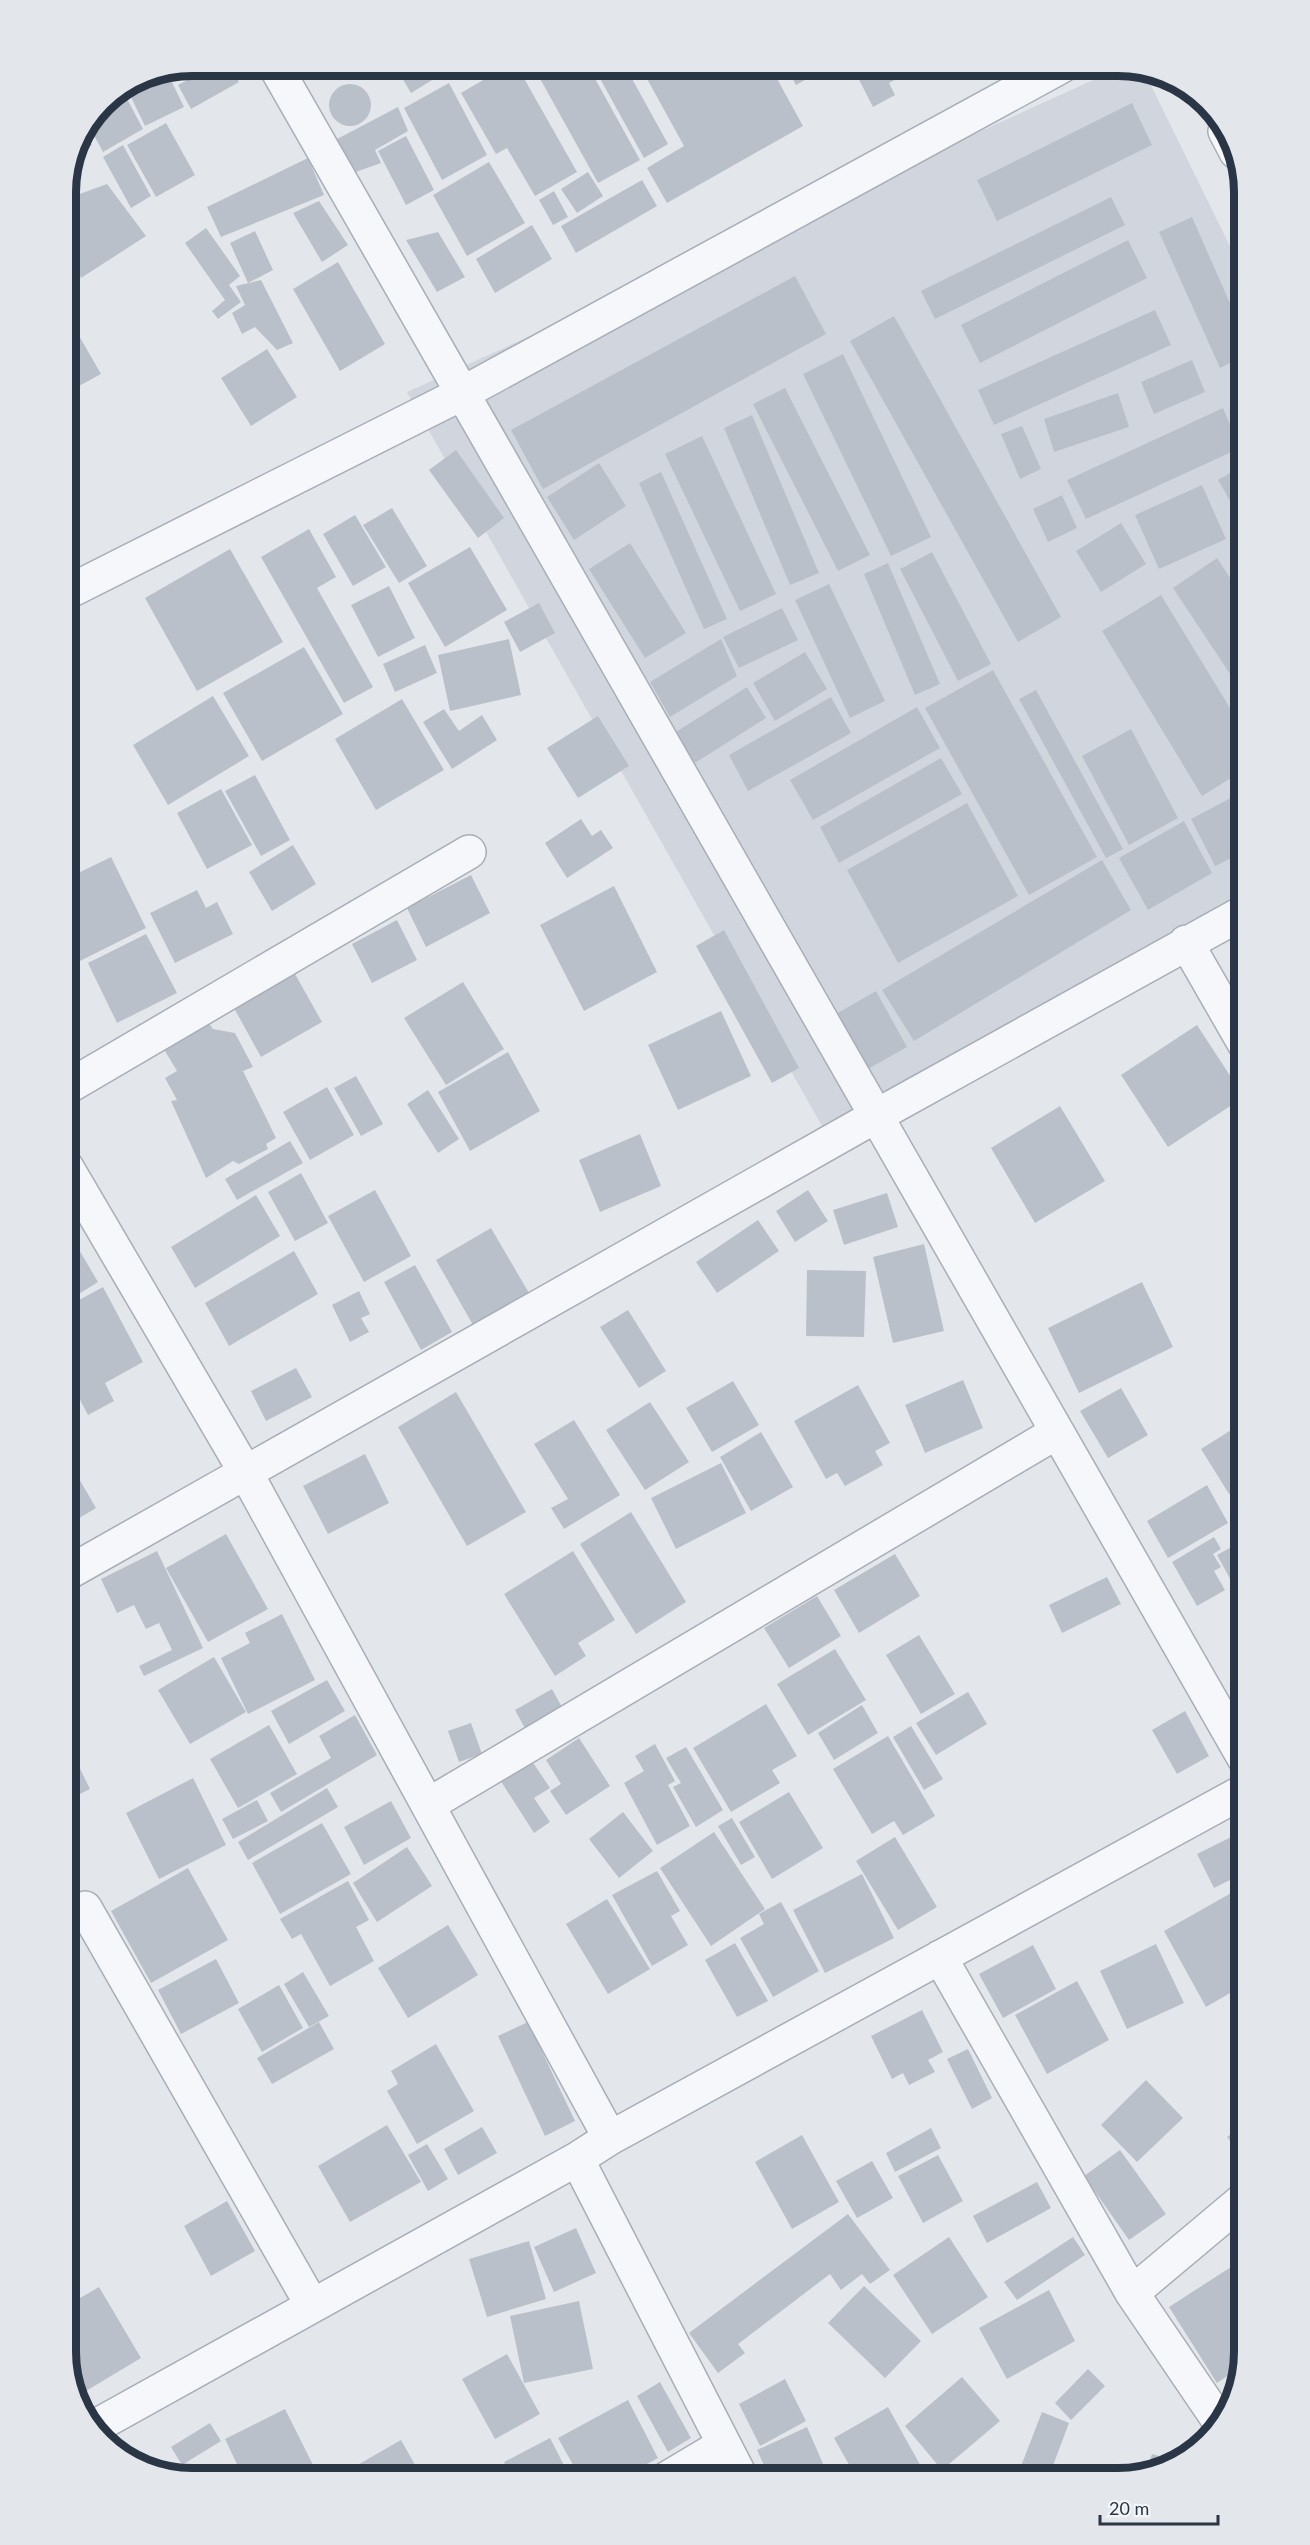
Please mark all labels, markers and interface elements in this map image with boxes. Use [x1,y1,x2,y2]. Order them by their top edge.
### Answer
scale bar [1100,2488,1218,2526]
text: 20 m [1109,2497,1149,2519]

